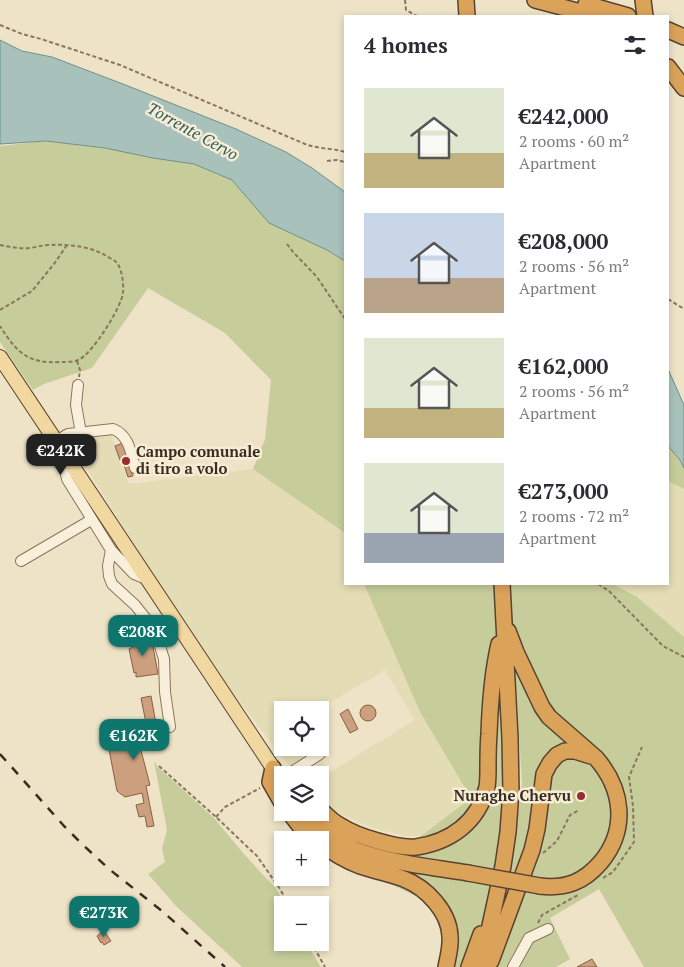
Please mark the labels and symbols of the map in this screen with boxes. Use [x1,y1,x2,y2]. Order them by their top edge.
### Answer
water label: Torrente Cervo [144,97,242,165]
pin: €242K [26,434,96,476]
place label: Campo comunale di tiro a volo [136,441,260,478]
marker: Campo comunale di tiro a volo [120,455,132,467]
pin: €208K [108,614,178,657]
pin: €162K [99,718,169,761]
place label: Nuraghe Chervu [454,785,572,805]
marker: Nuraghe Chervu [575,790,587,802]
pin: €273K [69,896,139,938]

